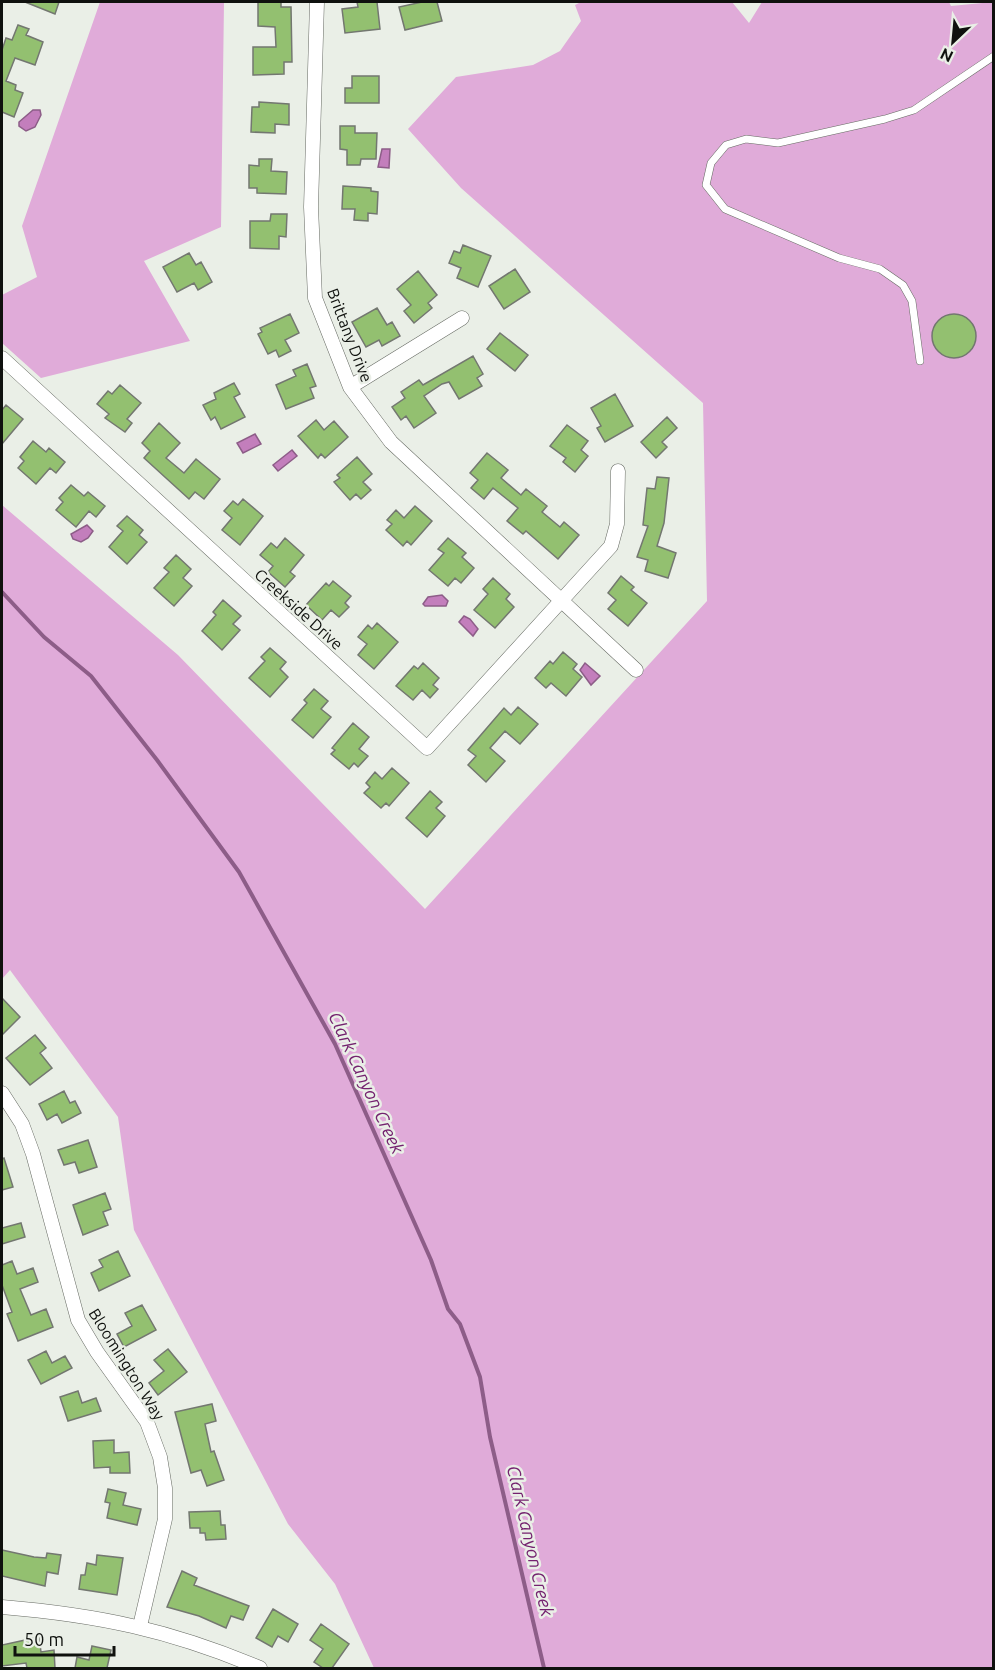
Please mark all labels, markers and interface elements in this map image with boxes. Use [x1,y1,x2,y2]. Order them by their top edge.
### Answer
north arrow [923,12,983,72]
text: N [937,45,956,66]
street label: Brittany Drive [324,286,376,384]
street label: Creekside Drive [251,565,347,653]
water label: Clark Canyon Creek [325,1008,409,1157]
street label: Bloomington Way [85,1305,169,1423]
water label: Clark Canyon Creek [504,1463,558,1619]
scale bar [15,1619,114,1657]
text: 50 m [24,1629,64,1649]

